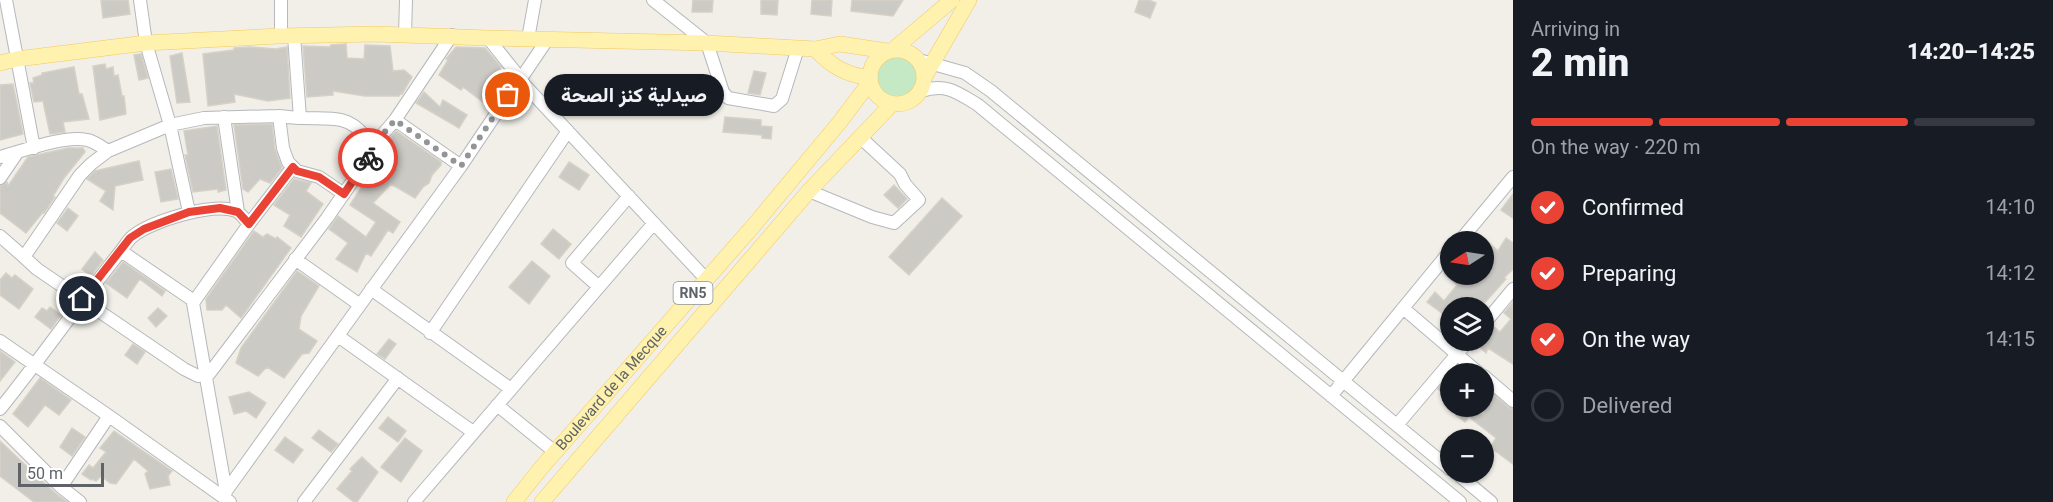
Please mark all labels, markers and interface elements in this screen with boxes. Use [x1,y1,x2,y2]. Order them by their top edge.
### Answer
text: Arriving in [1531,17,1620,41]
text: 14:20–14:25 [1907,39,2035,64]
text: 2 min [1531,40,1629,86]
pin [482,69,533,120]
callout: صيدلية كنز الصحة [544,74,724,116]
icon: bag [491,78,524,111]
text: صيدلية كنز الصحة [561,83,707,107]
courier [338,128,398,188]
text: On the way · 220 m [1531,135,1700,159]
icon: bike [352,142,385,175]
icon: check [1531,191,1564,224]
text: Confirmed [1582,195,1684,220]
text: 14:10 [1985,195,2035,219]
north arrow [1440,231,1494,285]
map controls [1440,231,1494,483]
icon: check [1531,257,1564,290]
text: Preparing [1582,261,1676,286]
text: 14:12 [1985,261,2035,285]
pin [56,273,107,324]
icon: home [65,282,98,315]
road number: RN5 [674,282,712,304]
button: layers [1440,297,1494,351]
street label: Boulevard de la Mecque [552,322,671,454]
icon: check [1531,323,1564,356]
text: On the way [1582,327,1690,352]
text: 14:15 [1985,327,2035,351]
button: + [1440,363,1494,417]
text: Delivered [1582,393,1672,418]
button: − [1440,429,1494,483]
scale bar [18,460,104,488]
text: 50 m [27,464,63,483]

